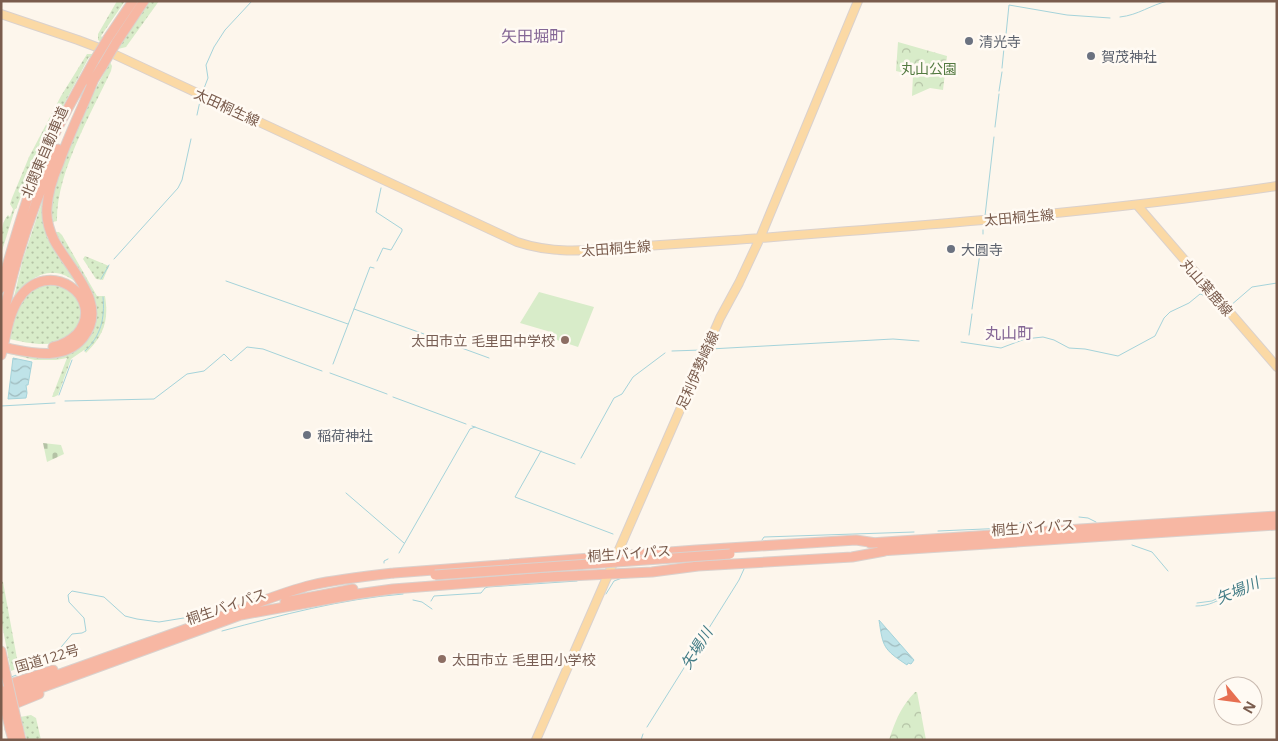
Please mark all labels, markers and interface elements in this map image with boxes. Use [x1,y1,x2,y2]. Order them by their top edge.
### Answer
district label: 矢田堀町 [501,25,565,47]
place label: 清光寺 [979,32,1021,51]
marker: 清光寺 [963,35,975,47]
place label: 賀茂神社 [1101,47,1157,66]
marker: 賀茂神社 [1085,50,1097,62]
park label: 丸山公園 [901,59,957,78]
street label: 太田桐生線 [191,84,263,130]
street label: 北関東自動車道 [16,103,72,201]
street label: 太田桐生線 [983,204,1055,230]
street label: 太田桐生線 [580,236,652,260]
place label: 大圓寺 [961,240,1003,259]
marker: 大圓寺 [945,243,957,255]
street label: 丸山葉鹿線 [1177,254,1237,320]
district label: 丸山町 [985,322,1033,344]
street label: 足利伊勢崎線 [671,328,723,412]
place label: 太田市立 毛里田中学校 [411,331,555,350]
marker: 太田市立 毛里田中学校 [559,334,571,346]
place label: 稲荷神社 [317,426,373,445]
marker: 稲荷神社 [301,429,313,441]
street label: 桐生バイパス [991,515,1075,539]
street label: 桐生バイパス [587,541,671,565]
water label: 矢場川 [1212,571,1263,608]
street label: 桐生バイパス [183,583,269,629]
water label: 矢場川 [676,622,717,672]
street label: 国道122号 [13,640,81,676]
place label: 太田市立 毛里田小学校 [452,650,596,669]
marker: 太田市立 毛里田小学校 [436,653,448,665]
north arrow [1213,676,1263,726]
text: N [1239,698,1261,717]

